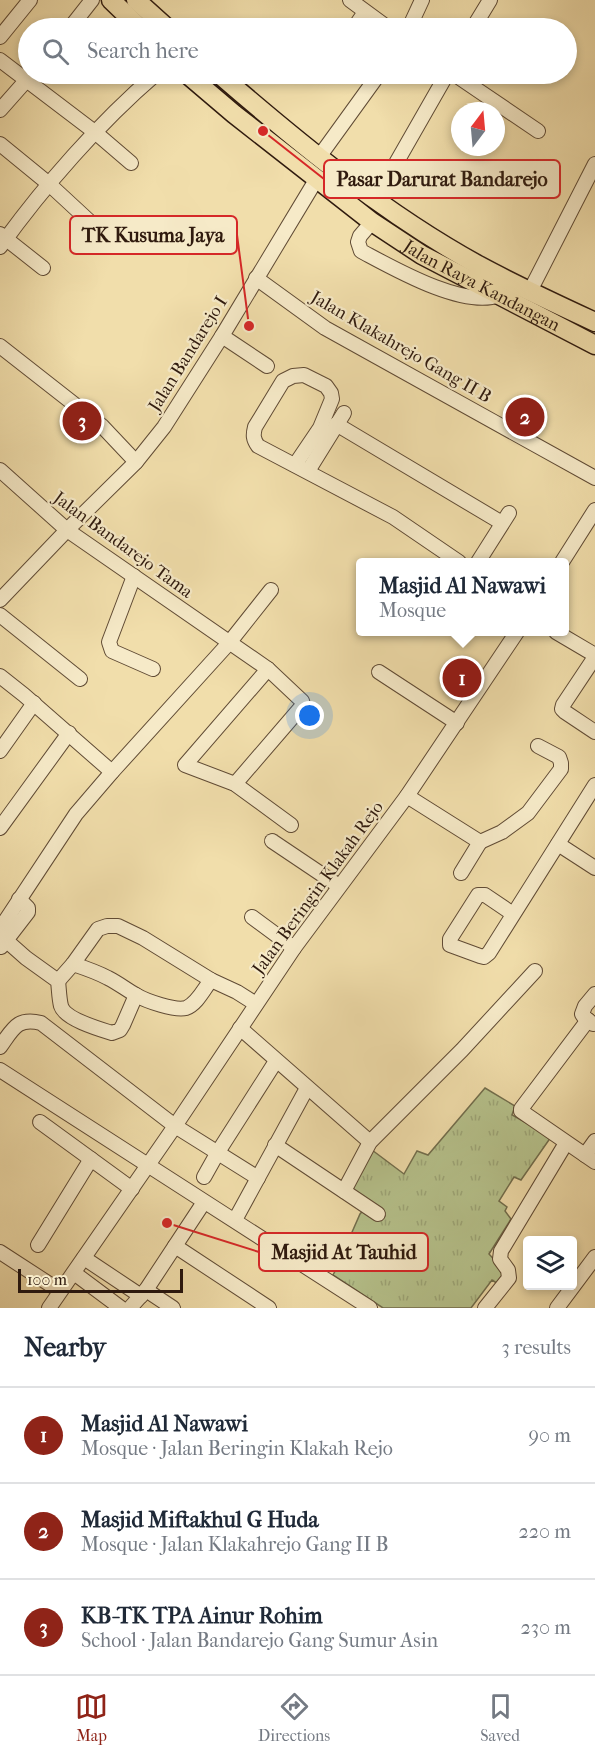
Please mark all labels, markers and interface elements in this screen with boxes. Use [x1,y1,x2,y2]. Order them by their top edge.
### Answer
search box [18,18,577,84]
icon: search [39,35,72,68]
text: Search here [87,38,199,64]
north arrow [451,102,505,156]
callout: Pasar Darurat Bandarejo [324,160,560,198]
text: Pasar Darurat Bandarejo [336,168,548,191]
callout: TK Kusuma Jaya [70,216,237,254]
text: TK Kusuma Jaya [81,224,225,247]
street label: Jalan Raya Kandangan [398,234,564,336]
street label: Jalan Klakahrejo Gang II B [305,286,495,407]
street label: Jalan Bandarejo I [143,293,232,417]
pin: 2 [506,394,544,440]
pin: 3 [62,398,101,444]
street label: Jalan Bandarejo Tama [48,486,197,603]
popup [356,558,569,636]
text: Masjid Al Nawawi [379,573,546,599]
text: Mosque [379,599,446,622]
pin: 1 [442,656,482,700]
your location [295,701,324,730]
street label: Jalan Beringin Klakah Rejo [247,797,388,980]
callout: Masjid At Tauhid [259,1233,428,1271]
map controls [523,1236,577,1290]
button: layers [523,1236,577,1290]
text: Masjid At Tauhid [270,1241,418,1264]
scale bar [18,1266,183,1294]
text: 100 m [27,1270,67,1289]
text: Nearby [24,1332,106,1363]
text: 3 results [502,1336,571,1359]
text: Masjid Al Nawawi [81,1411,248,1437]
text: 1 [40,1424,47,1447]
text: 90 m [529,1424,571,1447]
text: Mosque · Jalan Beringin Klakah Rejo [81,1437,393,1460]
text: Masjid Miftakhul G Huda [81,1507,319,1533]
text: 2 [38,1520,49,1543]
text: 220 m [518,1520,571,1543]
text: Mosque · Jalan Klakahrejo Gang II B [81,1533,388,1556]
text: KB-TK TPA Ainur Rohim [81,1603,322,1629]
text: 3 [39,1616,48,1639]
text: 230 m [521,1616,571,1639]
text: School · Jalan Bandarejo Gang Sumur Asin [81,1629,438,1652]
tab: Map [75,1690,108,1745]
tab: Directions [258,1690,330,1745]
tab: Saved [480,1690,520,1745]

